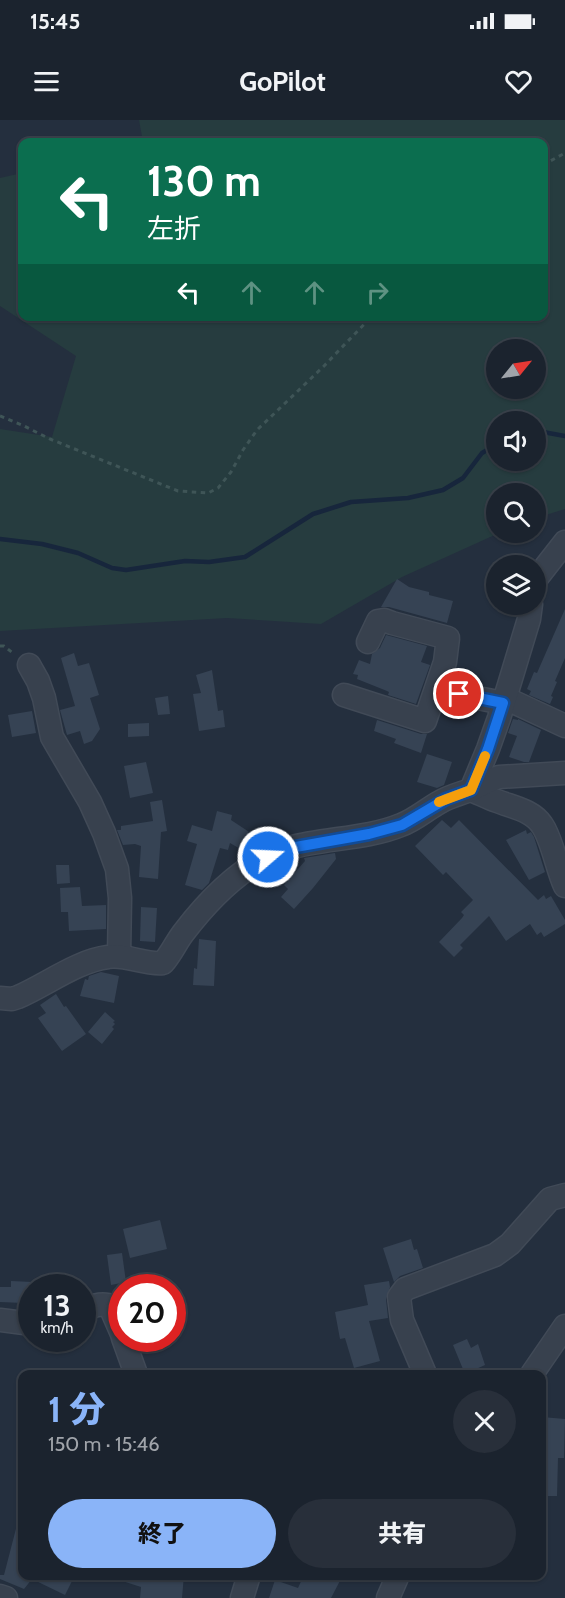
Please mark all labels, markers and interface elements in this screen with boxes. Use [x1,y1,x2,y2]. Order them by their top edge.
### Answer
text: 15:45 [30,8,80,35]
icon: menu [30,65,63,98]
text: GoPilot [239,65,326,98]
icon: heart [502,65,535,98]
text: 130 m [147,155,261,207]
icon: left [48,162,126,240]
text: 左折 [147,212,201,245]
icon: left [172,276,205,309]
icon: ahead [235,276,268,309]
icon: ahead [298,276,331,309]
icon: right [361,276,394,309]
north arrow [486,339,546,399]
map controls [486,339,546,615]
button: sound [486,411,546,471]
button: search [486,483,546,543]
button: layers [486,555,546,615]
pin [433,668,484,719]
icon: arrive [442,677,475,710]
position arrow [236,825,300,889]
speed limit sign: 20 [108,1274,186,1352]
text: 13 [43,1287,71,1324]
text: km/h [41,1319,73,1337]
text: 1 分 [48,1387,105,1431]
button: close [453,1390,516,1453]
text: 150 m · 15:46 [48,1432,160,1456]
button: 終了 [48,1499,276,1568]
button: 共有 [288,1499,516,1568]

